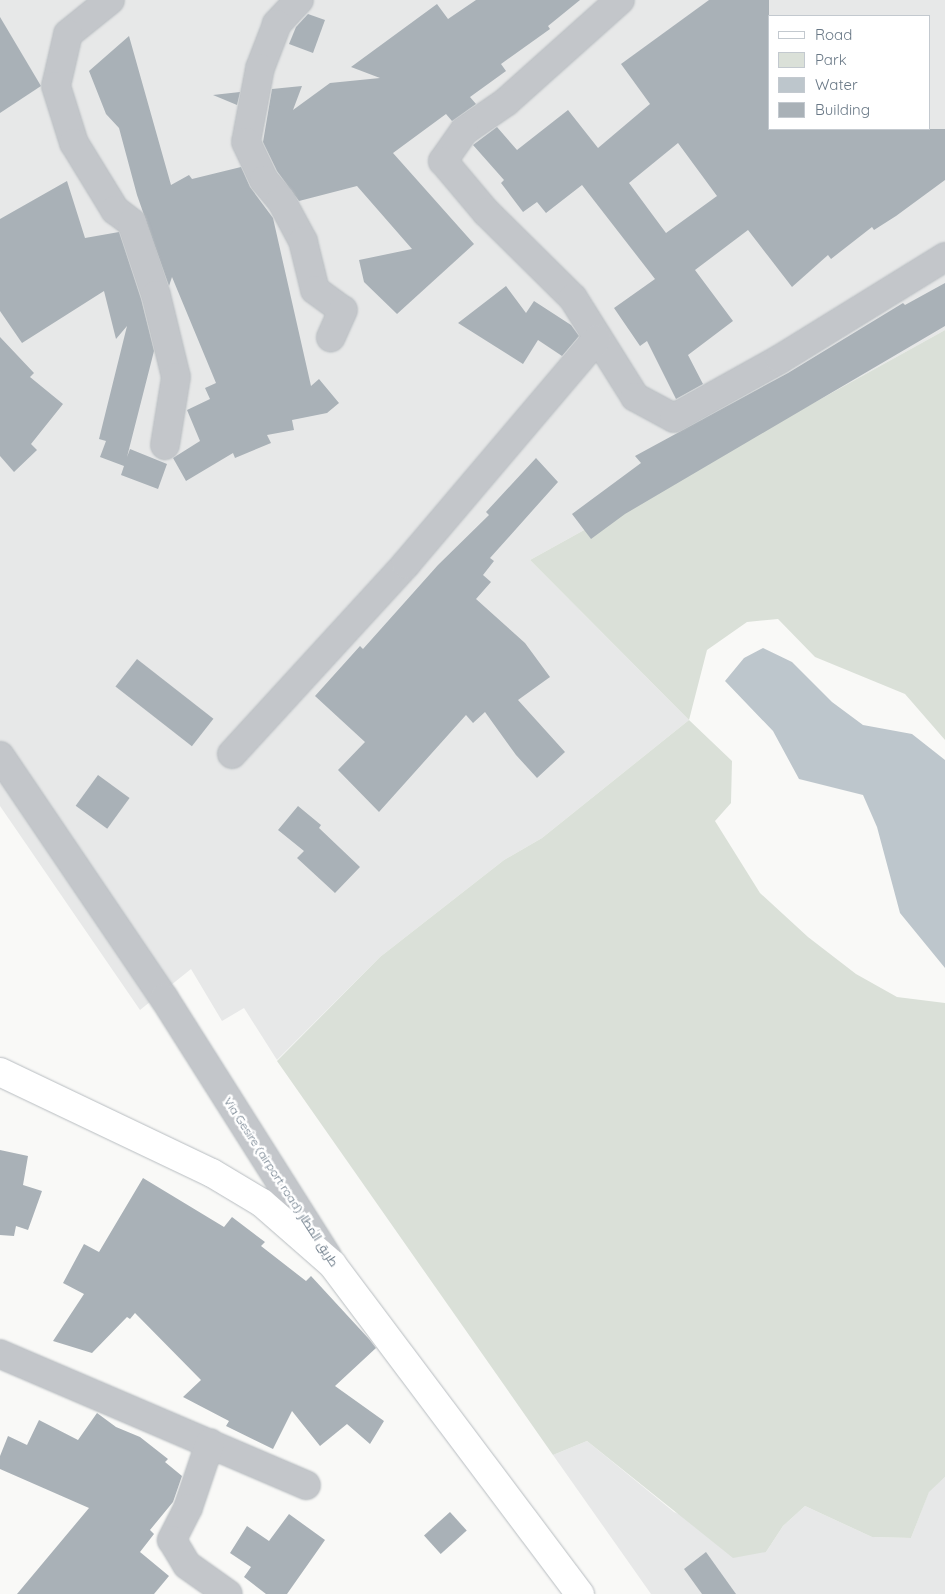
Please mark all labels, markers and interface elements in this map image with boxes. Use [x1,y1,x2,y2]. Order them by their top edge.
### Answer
legend [768,15,930,130]
text: Road [815,25,852,44]
text: Park [815,50,847,69]
text: Water [815,75,858,94]
text: Building [815,100,870,119]
street label: Via Gesire (airport road) طريق المطار [221,1095,341,1269]

